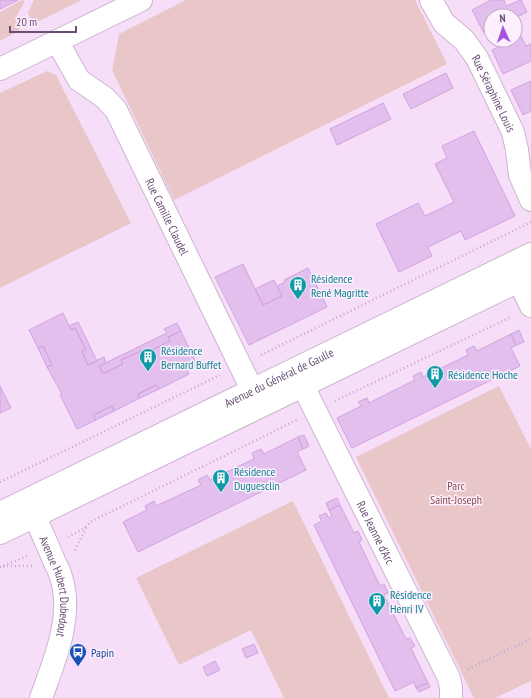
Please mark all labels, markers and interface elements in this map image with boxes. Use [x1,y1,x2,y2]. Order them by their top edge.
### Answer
scale bar [10,8,76,34]
north arrow [483,8,523,48]
text: N [499,11,506,25]
text: 20 m [16,14,37,29]
street label: Rue Séraphine Louis [469,51,519,134]
street label: Rue Camille Claudel [143,176,193,257]
place label: Résidence René Magritte [311,271,369,300]
building icon: Résidence René Magritte [288,275,308,300]
place label: Résidence Bernard Buffet [161,343,222,372]
street label: Avenue du Général de Gaulle [222,344,336,410]
building icon: Résidence Bernard Buffet [138,347,158,372]
building icon: Résidence Hoche [425,364,445,389]
place label: Résidence Hoche [448,367,518,382]
place label: Résidence Duguesclin [234,464,280,493]
building icon: Résidence Duguesclin [211,468,231,493]
park label: Parc Saint-Joseph [430,478,482,507]
street label: Rue Jeanne d'Arc [354,498,399,567]
street label: Avenue Hubert Dubedout [37,533,73,639]
place label: Résidence Henri IV [390,587,431,616]
building icon: Résidence Henri IV [367,591,387,616]
bus stop icon: Papin [68,642,88,667]
place label: Papin [91,645,114,660]

